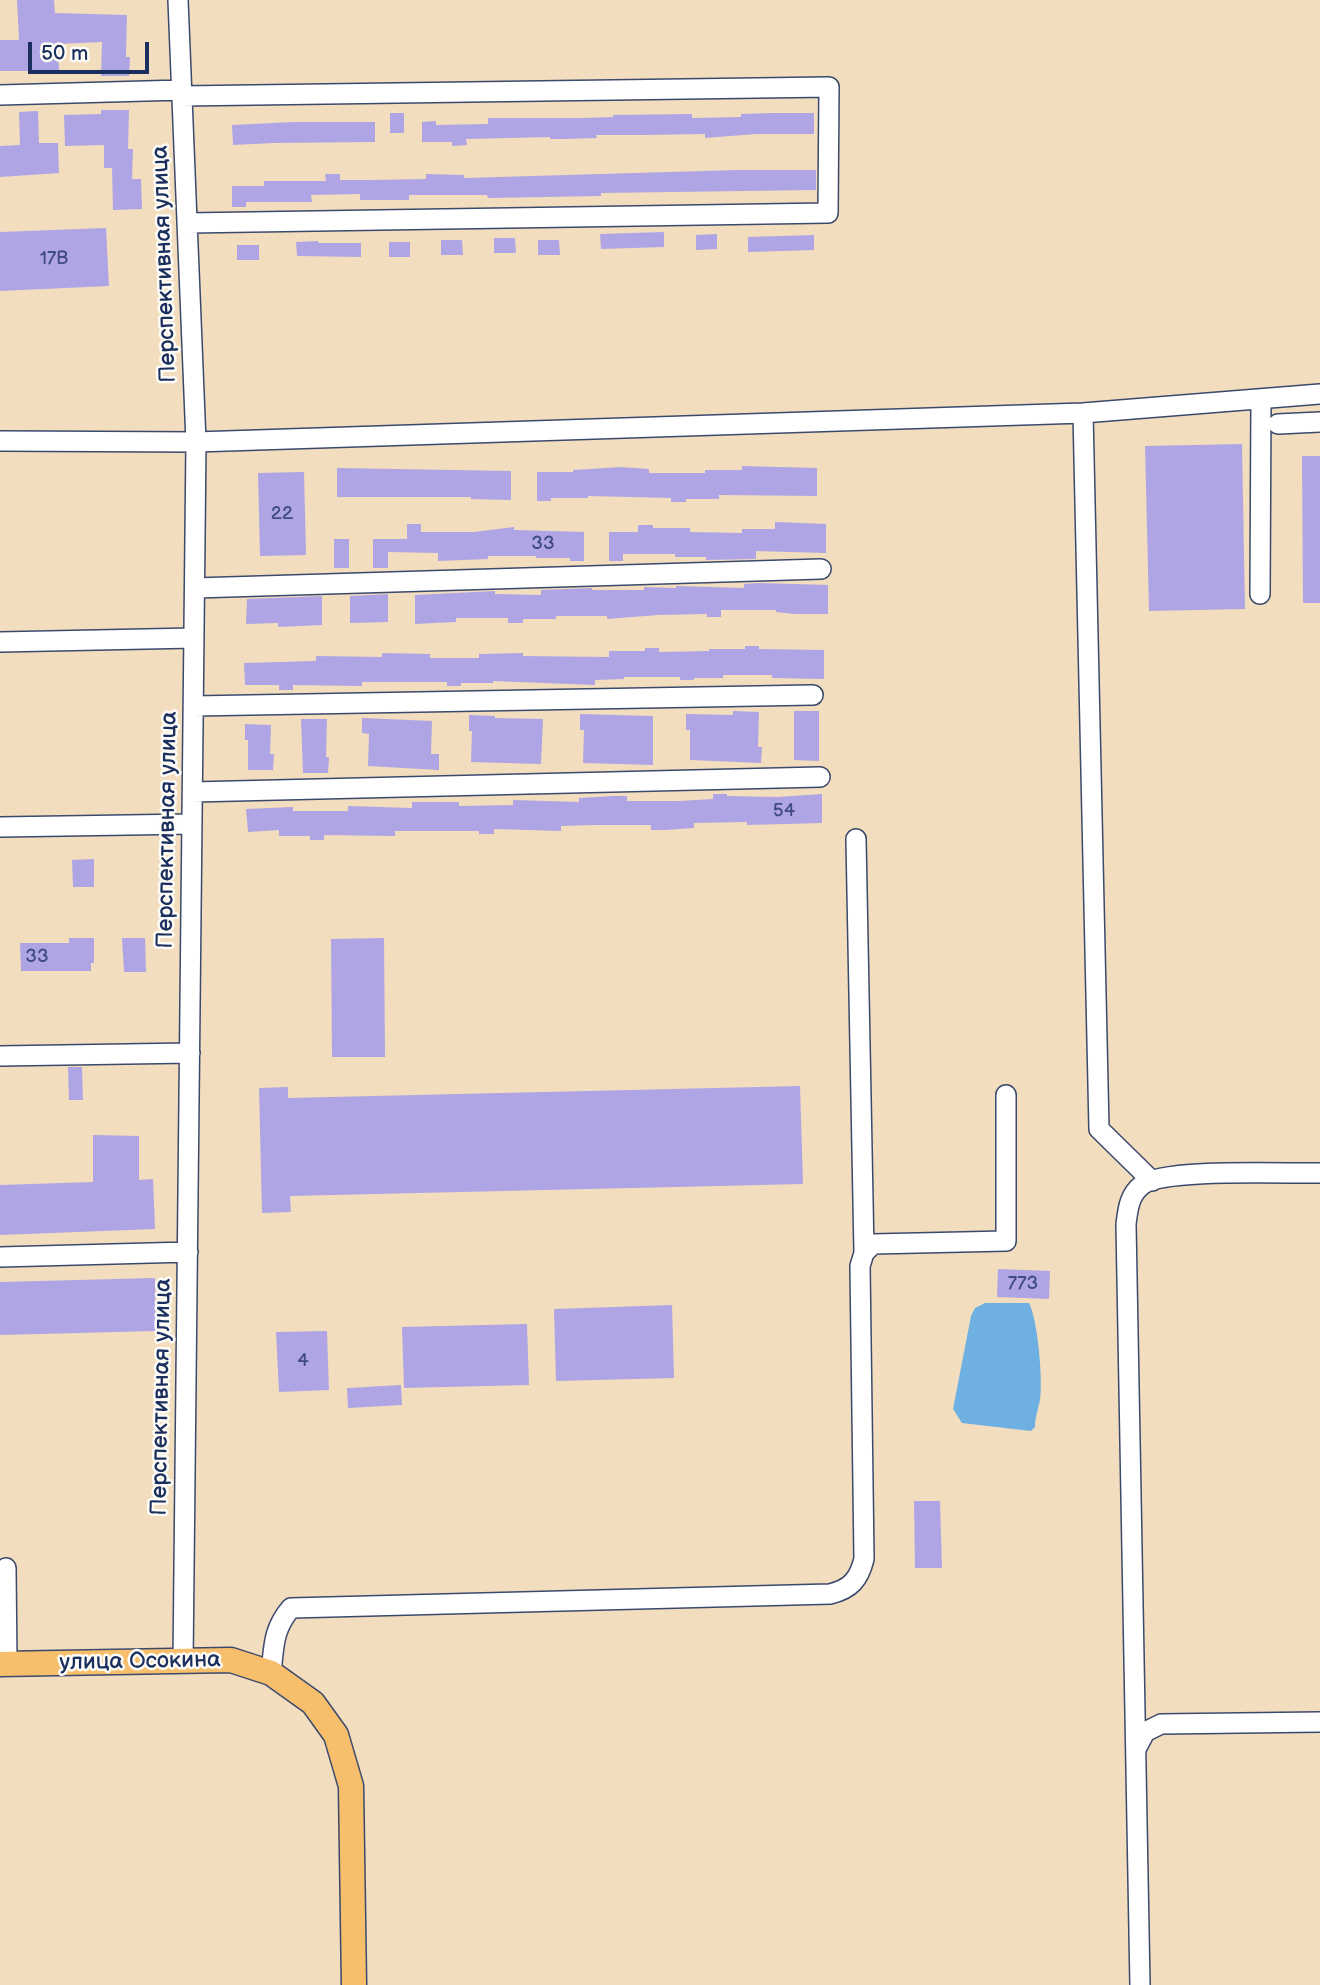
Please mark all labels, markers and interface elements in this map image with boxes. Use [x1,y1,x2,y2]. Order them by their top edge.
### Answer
scale bar [32,28,152,72]
text: 50 m [41,41,88,66]
street label: Перспективная улица [147,145,183,383]
house number: 17В [40,248,68,270]
house number: 22 [271,503,293,525]
house number: 33 [531,533,555,555]
street label: Перспективная улица [152,711,184,949]
house number: 54 [773,800,795,822]
house number: 33 [25,946,49,968]
house number: 773 [1008,1273,1038,1295]
street label: Перспективная улица [146,1278,178,1516]
house number: 4 [297,1350,309,1372]
street label: улица Осокина [59,1647,221,1677]

